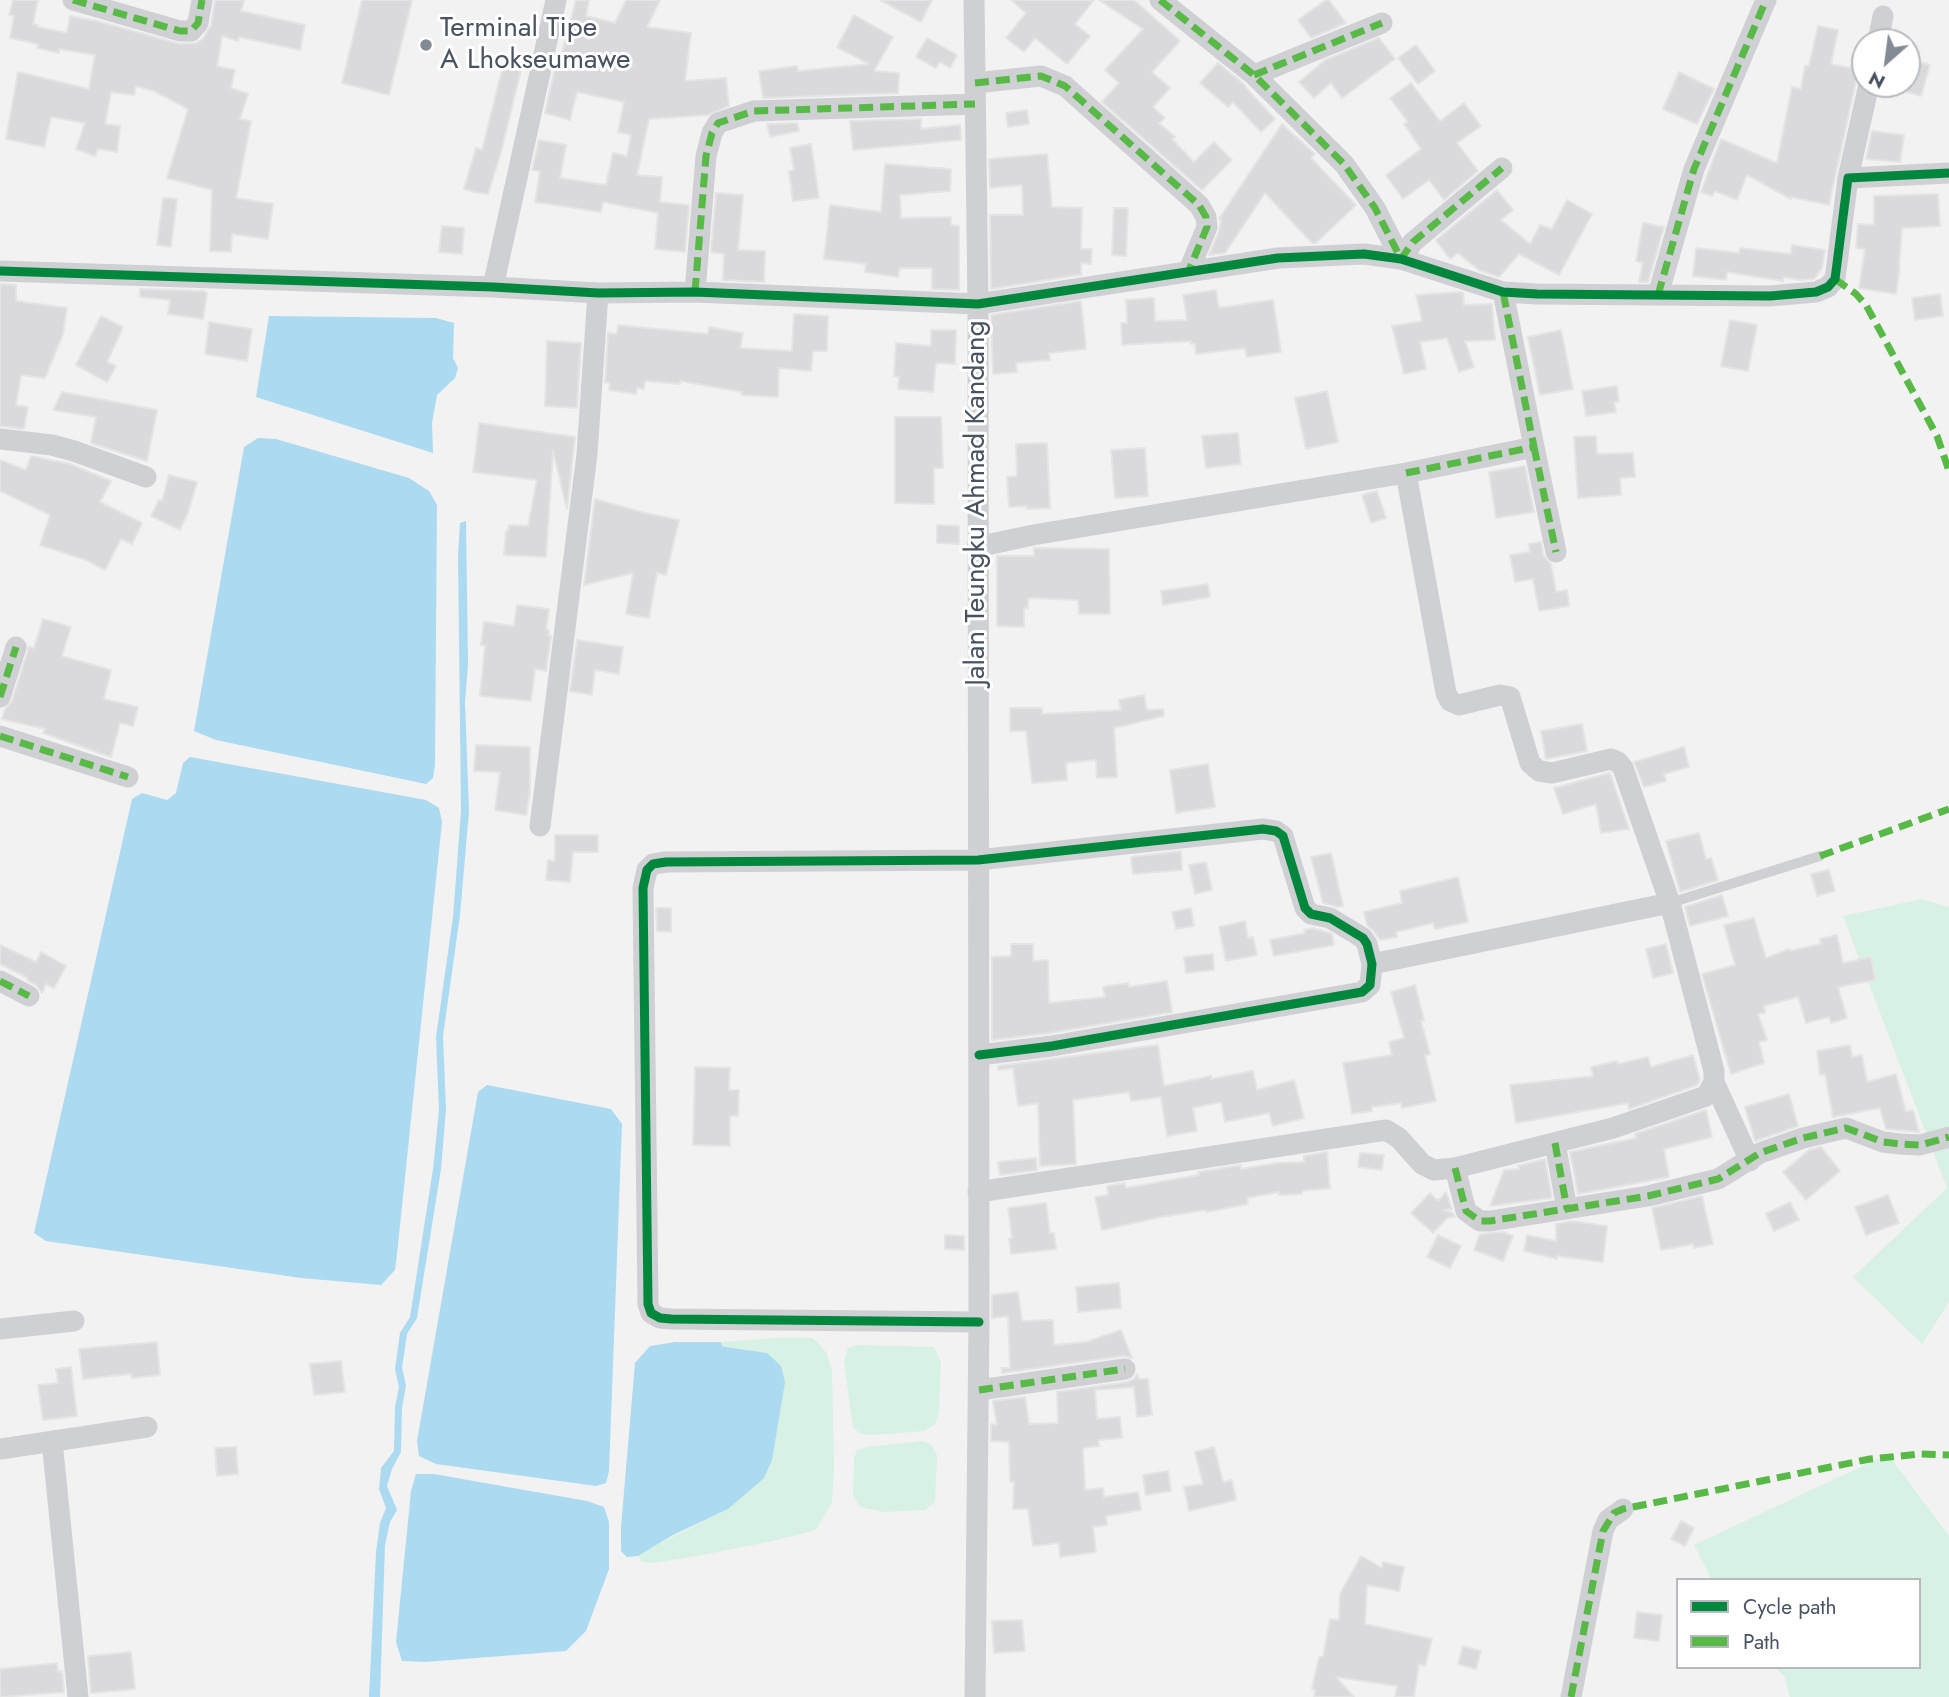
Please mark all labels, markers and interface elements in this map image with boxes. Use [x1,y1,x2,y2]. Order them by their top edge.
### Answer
place label: Terminal Tipe A Lhokseumawe [440,12,630,78]
north arrow [1851,28,1921,98]
marker: Terminal Tipe A Lhokseumawe [418,37,434,53]
text: N [1864,65,1890,96]
street label: Jalan Teungku Ahmad Kandang [960,320,994,686]
legend [1676,1578,1921,1669]
text: Cycle path [1743,1592,1836,1622]
text: Path [1743,1627,1780,1657]

